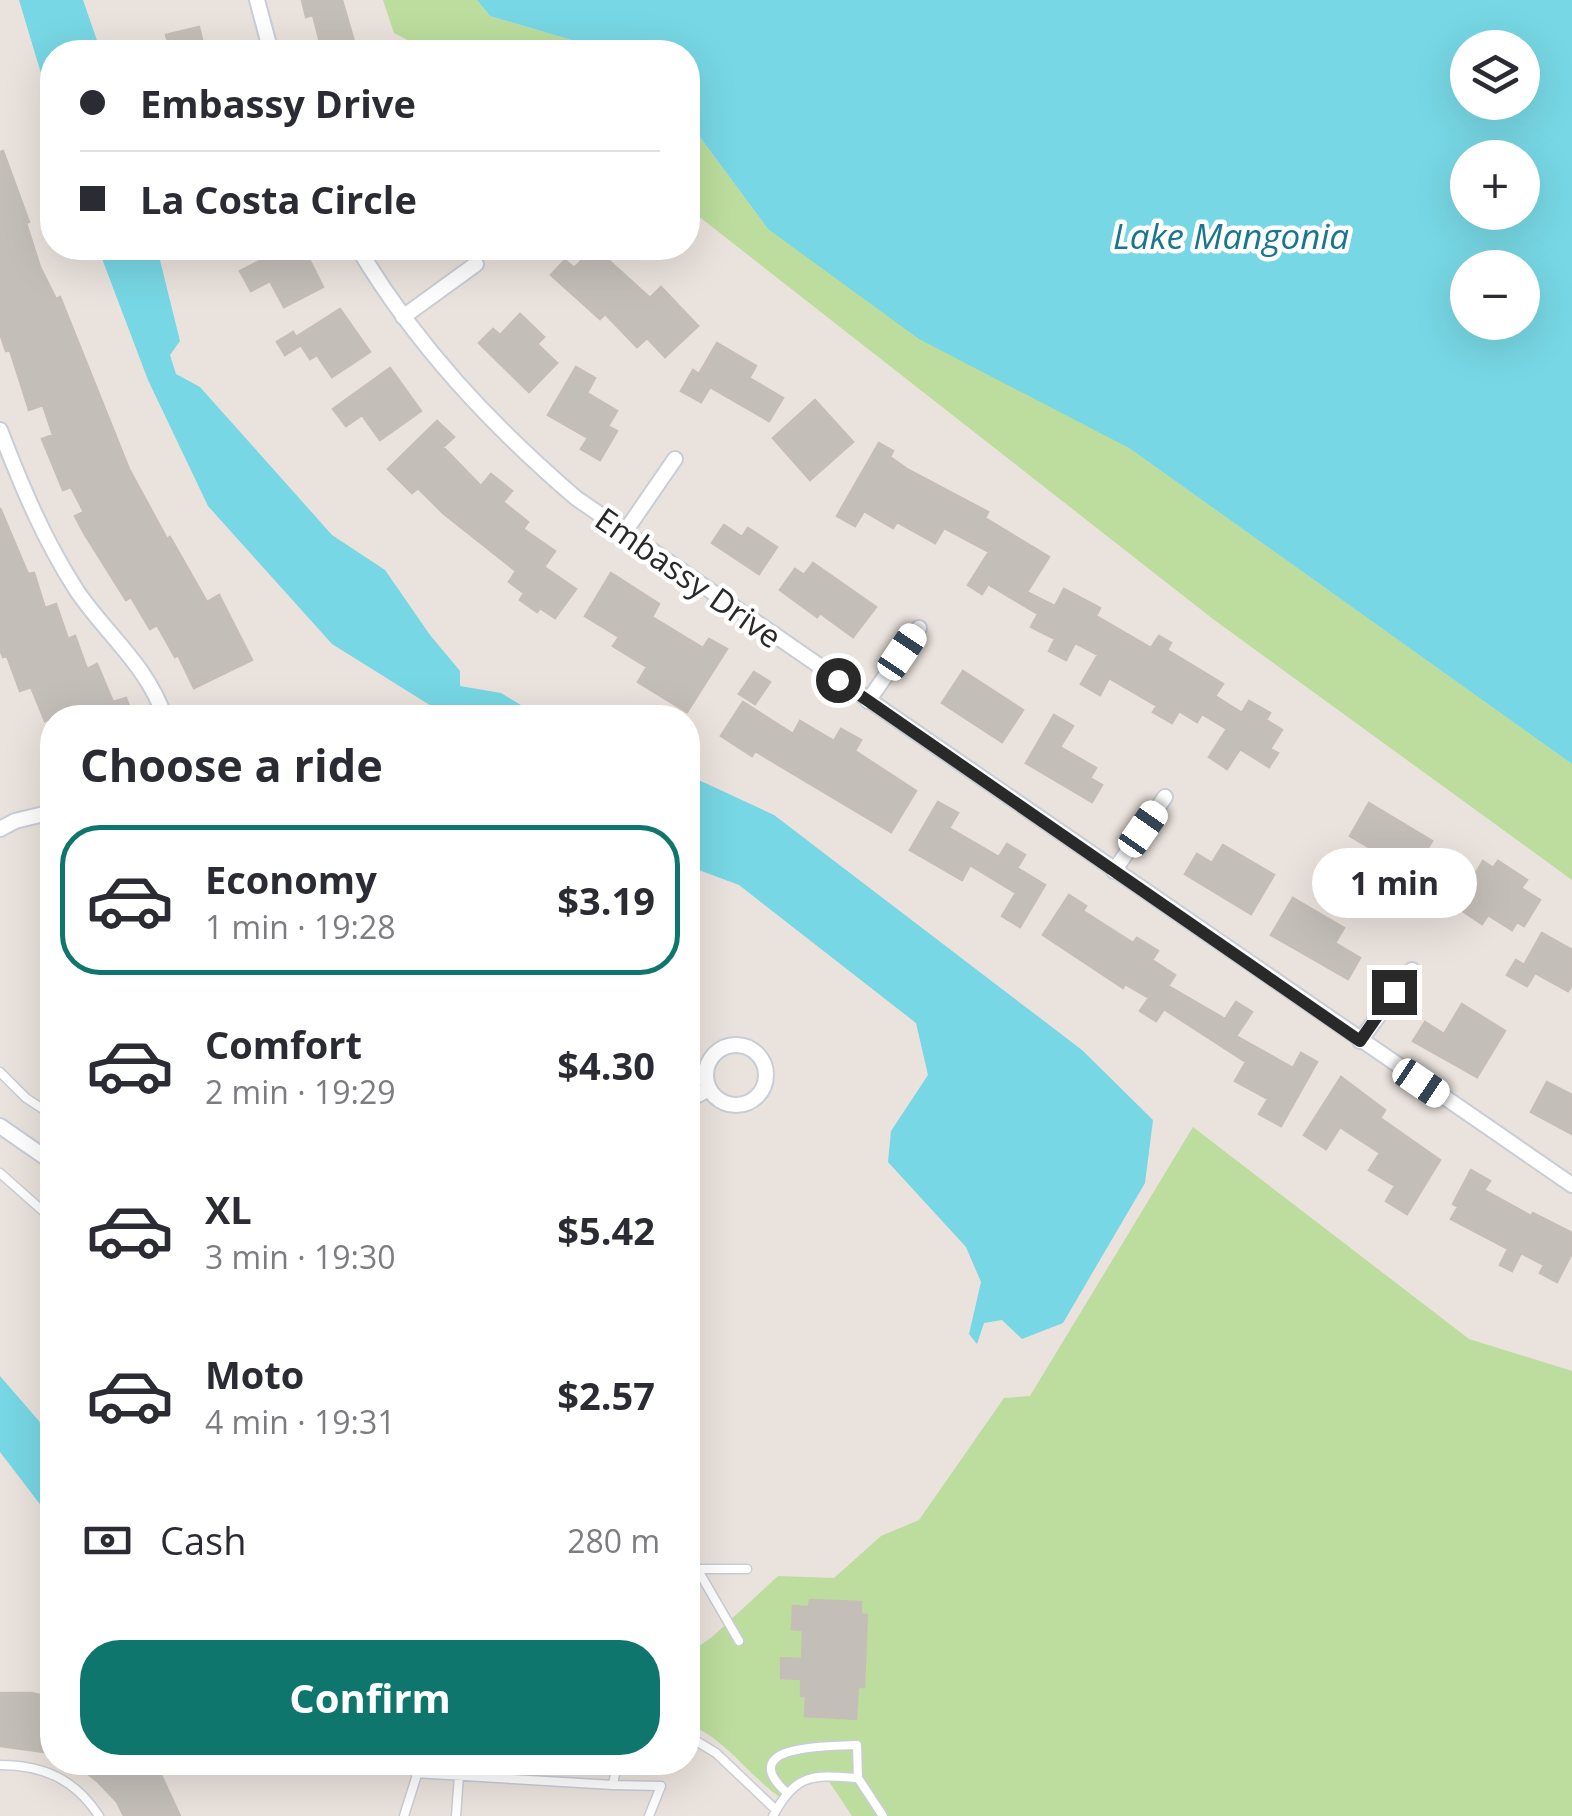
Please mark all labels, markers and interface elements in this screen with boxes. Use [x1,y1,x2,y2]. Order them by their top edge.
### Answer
map controls [1450,30,1540,340]
button: layers [1450,30,1540,120]
text: Embassy Drive [140,77,416,129]
button: + [1450,140,1540,230]
text: La Costa Circle [140,173,417,225]
water label: Lake Mangonia [1113,212,1349,259]
button: − [1450,250,1540,340]
street label: Embassy Drive [587,497,791,657]
car [873,619,931,685]
route start [816,658,861,703]
text: Choose a ride [80,734,383,795]
car [1114,796,1172,862]
callout: 1 min [1312,847,1476,917]
text: Economy [205,853,377,905]
icon: car [85,855,175,945]
text: 1 min [1350,861,1439,904]
text: $3.19 [557,874,655,926]
text: 1 min · 19:28 [205,905,396,948]
route end [1372,970,1417,1015]
text: Comfort [205,1018,362,1070]
icon: car [85,1020,175,1110]
text: $4.30 [557,1039,655,1091]
car [1388,1054,1454,1112]
text: 2 min · 19:29 [205,1070,396,1113]
text: XL [205,1183,252,1235]
icon: car [85,1185,175,1275]
text: $5.42 [557,1204,655,1256]
text: 3 min · 19:30 [205,1235,396,1278]
text: Moto [205,1348,304,1400]
icon: car [85,1350,175,1440]
text: $2.57 [557,1369,655,1421]
text: 4 min · 19:31 [205,1400,396,1443]
icon: cash [80,1513,135,1568]
text: Cash [160,1514,246,1566]
text: 280 m [567,1519,660,1562]
button: Confirm [80,1640,660,1755]

